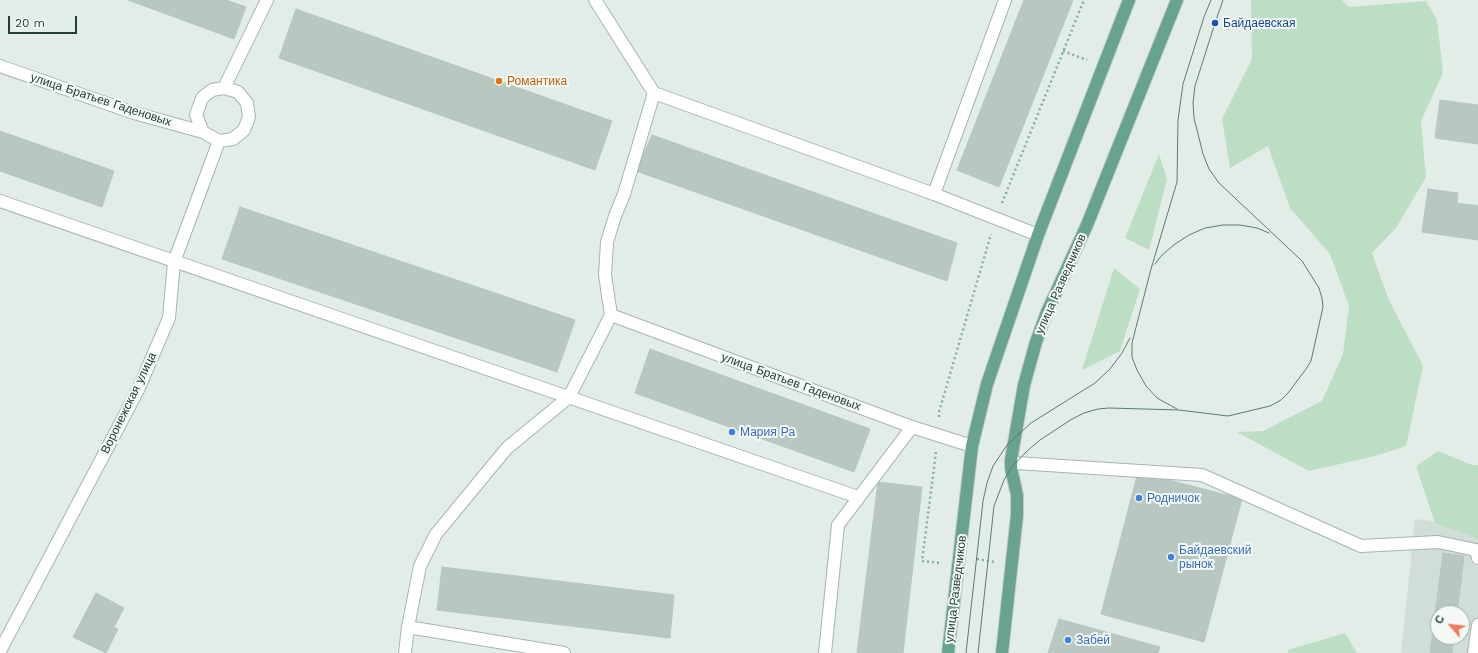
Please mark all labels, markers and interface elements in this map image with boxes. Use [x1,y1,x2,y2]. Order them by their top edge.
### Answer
scale bar [10,8,79,34]
text: 20 m [15,16,45,30]
place label: Байдаевская [1223,16,1296,30]
marker: Байдаевская [1210,18,1220,28]
street label: улица Братьев Гаденовых [29,70,173,130]
place label: Романтика [507,74,567,88]
marker: Романтика [494,76,504,86]
street label: улица Разведчиков [1033,232,1089,336]
street label: Воронежская улица [98,350,160,456]
street label: улица Братьев Гаденовых [719,350,863,414]
place label: Мария Ра [740,425,795,439]
marker: Мария Ра [727,427,737,437]
place label: Родничок [1147,491,1199,505]
marker: Родничок [1134,493,1144,503]
street label: улица Разведчиков [942,535,970,643]
place label: Байдаевский рынок [1179,543,1251,571]
marker: Байдаевский рынок [1166,552,1176,562]
north arrow [1430,605,1470,645]
text: С [1432,613,1447,626]
place label: Забей [1076,633,1110,647]
marker: Забей [1063,635,1073,645]

